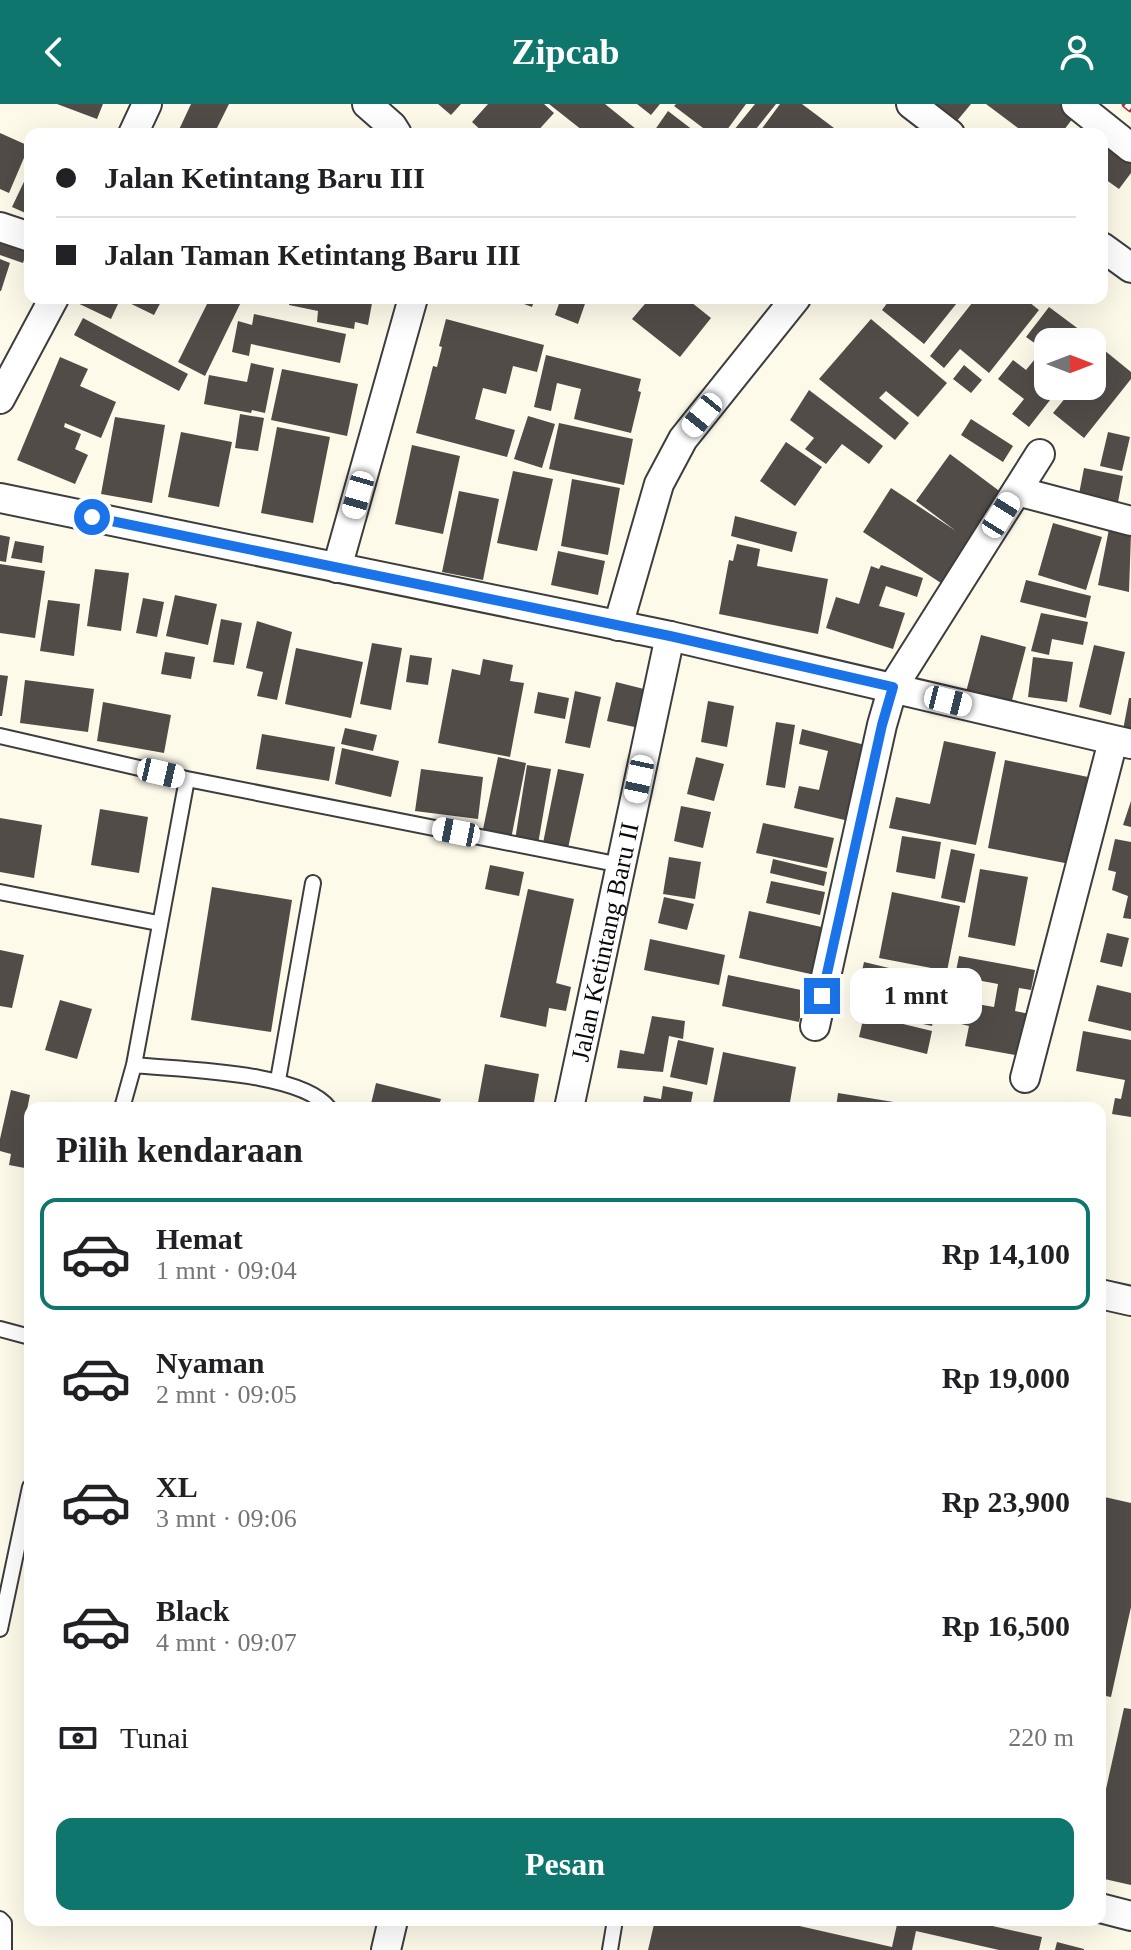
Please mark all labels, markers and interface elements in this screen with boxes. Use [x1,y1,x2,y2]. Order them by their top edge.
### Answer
icon: back [32,30,76,74]
icon: person [1055,30,1099,74]
text: Zipcab [511,32,620,72]
text: Jalan Ketintang Baru III [104,161,425,194]
text: Jalan Taman Ketintang Baru III [104,238,521,271]
north arrow [1034,328,1106,400]
map controls [1034,328,1106,400]
car [678,389,726,441]
car [340,469,376,521]
car [978,488,1024,542]
route start [74,499,110,535]
car [922,684,974,718]
car [622,753,656,805]
car [135,756,187,790]
car [430,816,482,848]
street label: Jalan Ketintang Baru II [565,820,644,1064]
callout: 1 mnt [850,968,982,1024]
route end [804,978,840,1014]
text: 1 mnt [884,981,948,1010]
text: Pilih kendaraan [56,1130,303,1170]
icon: car [60,1218,132,1290]
text: Hemat [156,1222,243,1255]
text: Rp 14,100 [942,1237,1070,1270]
text: 1 mnt · 09:04 [156,1256,297,1285]
icon: car [60,1342,132,1414]
text: Nyaman [156,1346,264,1379]
text: Rp 19,000 [942,1361,1070,1394]
text: 2 mnt · 09:05 [156,1380,297,1409]
icon: car [60,1466,132,1538]
text: XL [156,1470,198,1503]
text: Rp 23,900 [942,1485,1070,1518]
text: 3 mnt · 09:06 [156,1504,297,1533]
icon: car [60,1590,132,1662]
text: Black [156,1594,229,1627]
text: Rp 16,500 [942,1609,1070,1642]
text: 4 mnt · 09:07 [156,1628,297,1657]
icon: cash [56,1716,100,1760]
text: Tunai [120,1721,189,1754]
text: 220 m [1008,1723,1074,1752]
button: Pesan [56,1818,1074,1910]

